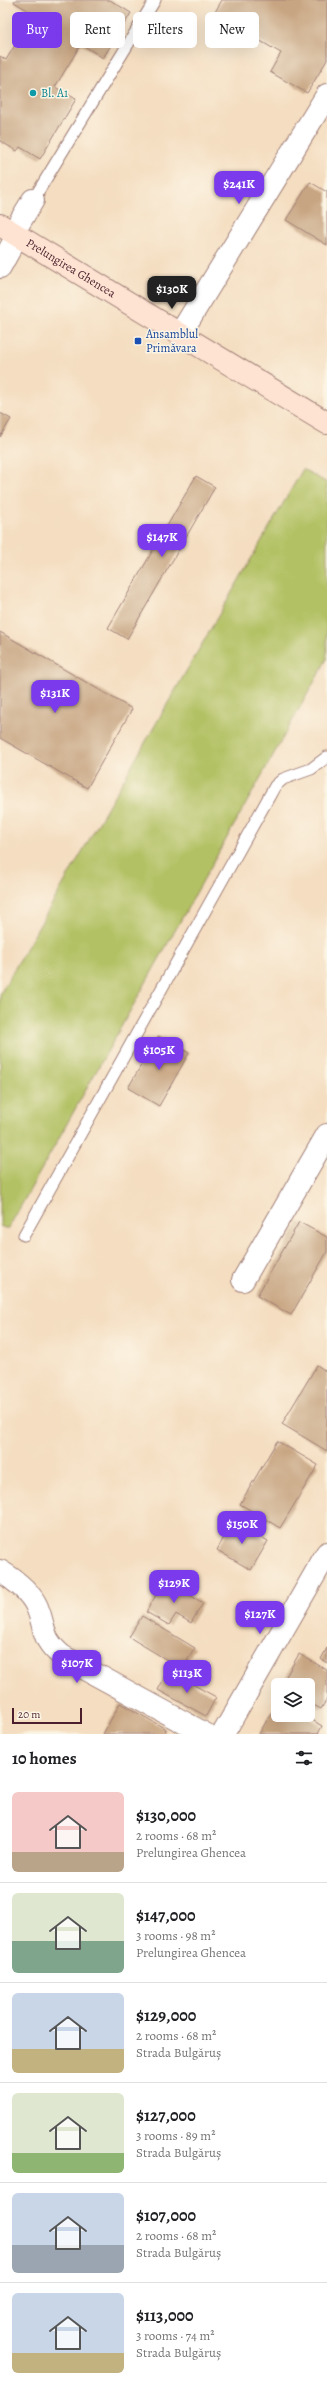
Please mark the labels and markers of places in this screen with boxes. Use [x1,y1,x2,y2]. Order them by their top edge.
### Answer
place label: Bl. A1 [41,85,68,101]
marker: Bl. A1 [28,88,38,98]
pin: $241K [211,171,267,205]
pin: $130K [144,276,200,310]
place label: Ansamblul Primăvara [145,326,198,356]
marker: Ansamblul Primăvara [133,336,143,346]
pin: $147K [134,524,190,558]
pin: $131K [27,680,83,714]
pin: $105K [131,1037,187,1071]
pin: $150K [214,1511,270,1545]
pin: $129K [146,1570,202,1604]
pin: $127K [232,1601,288,1635]
pin: $107K [49,1650,105,1684]
pin: $113K [159,1660,215,1694]

